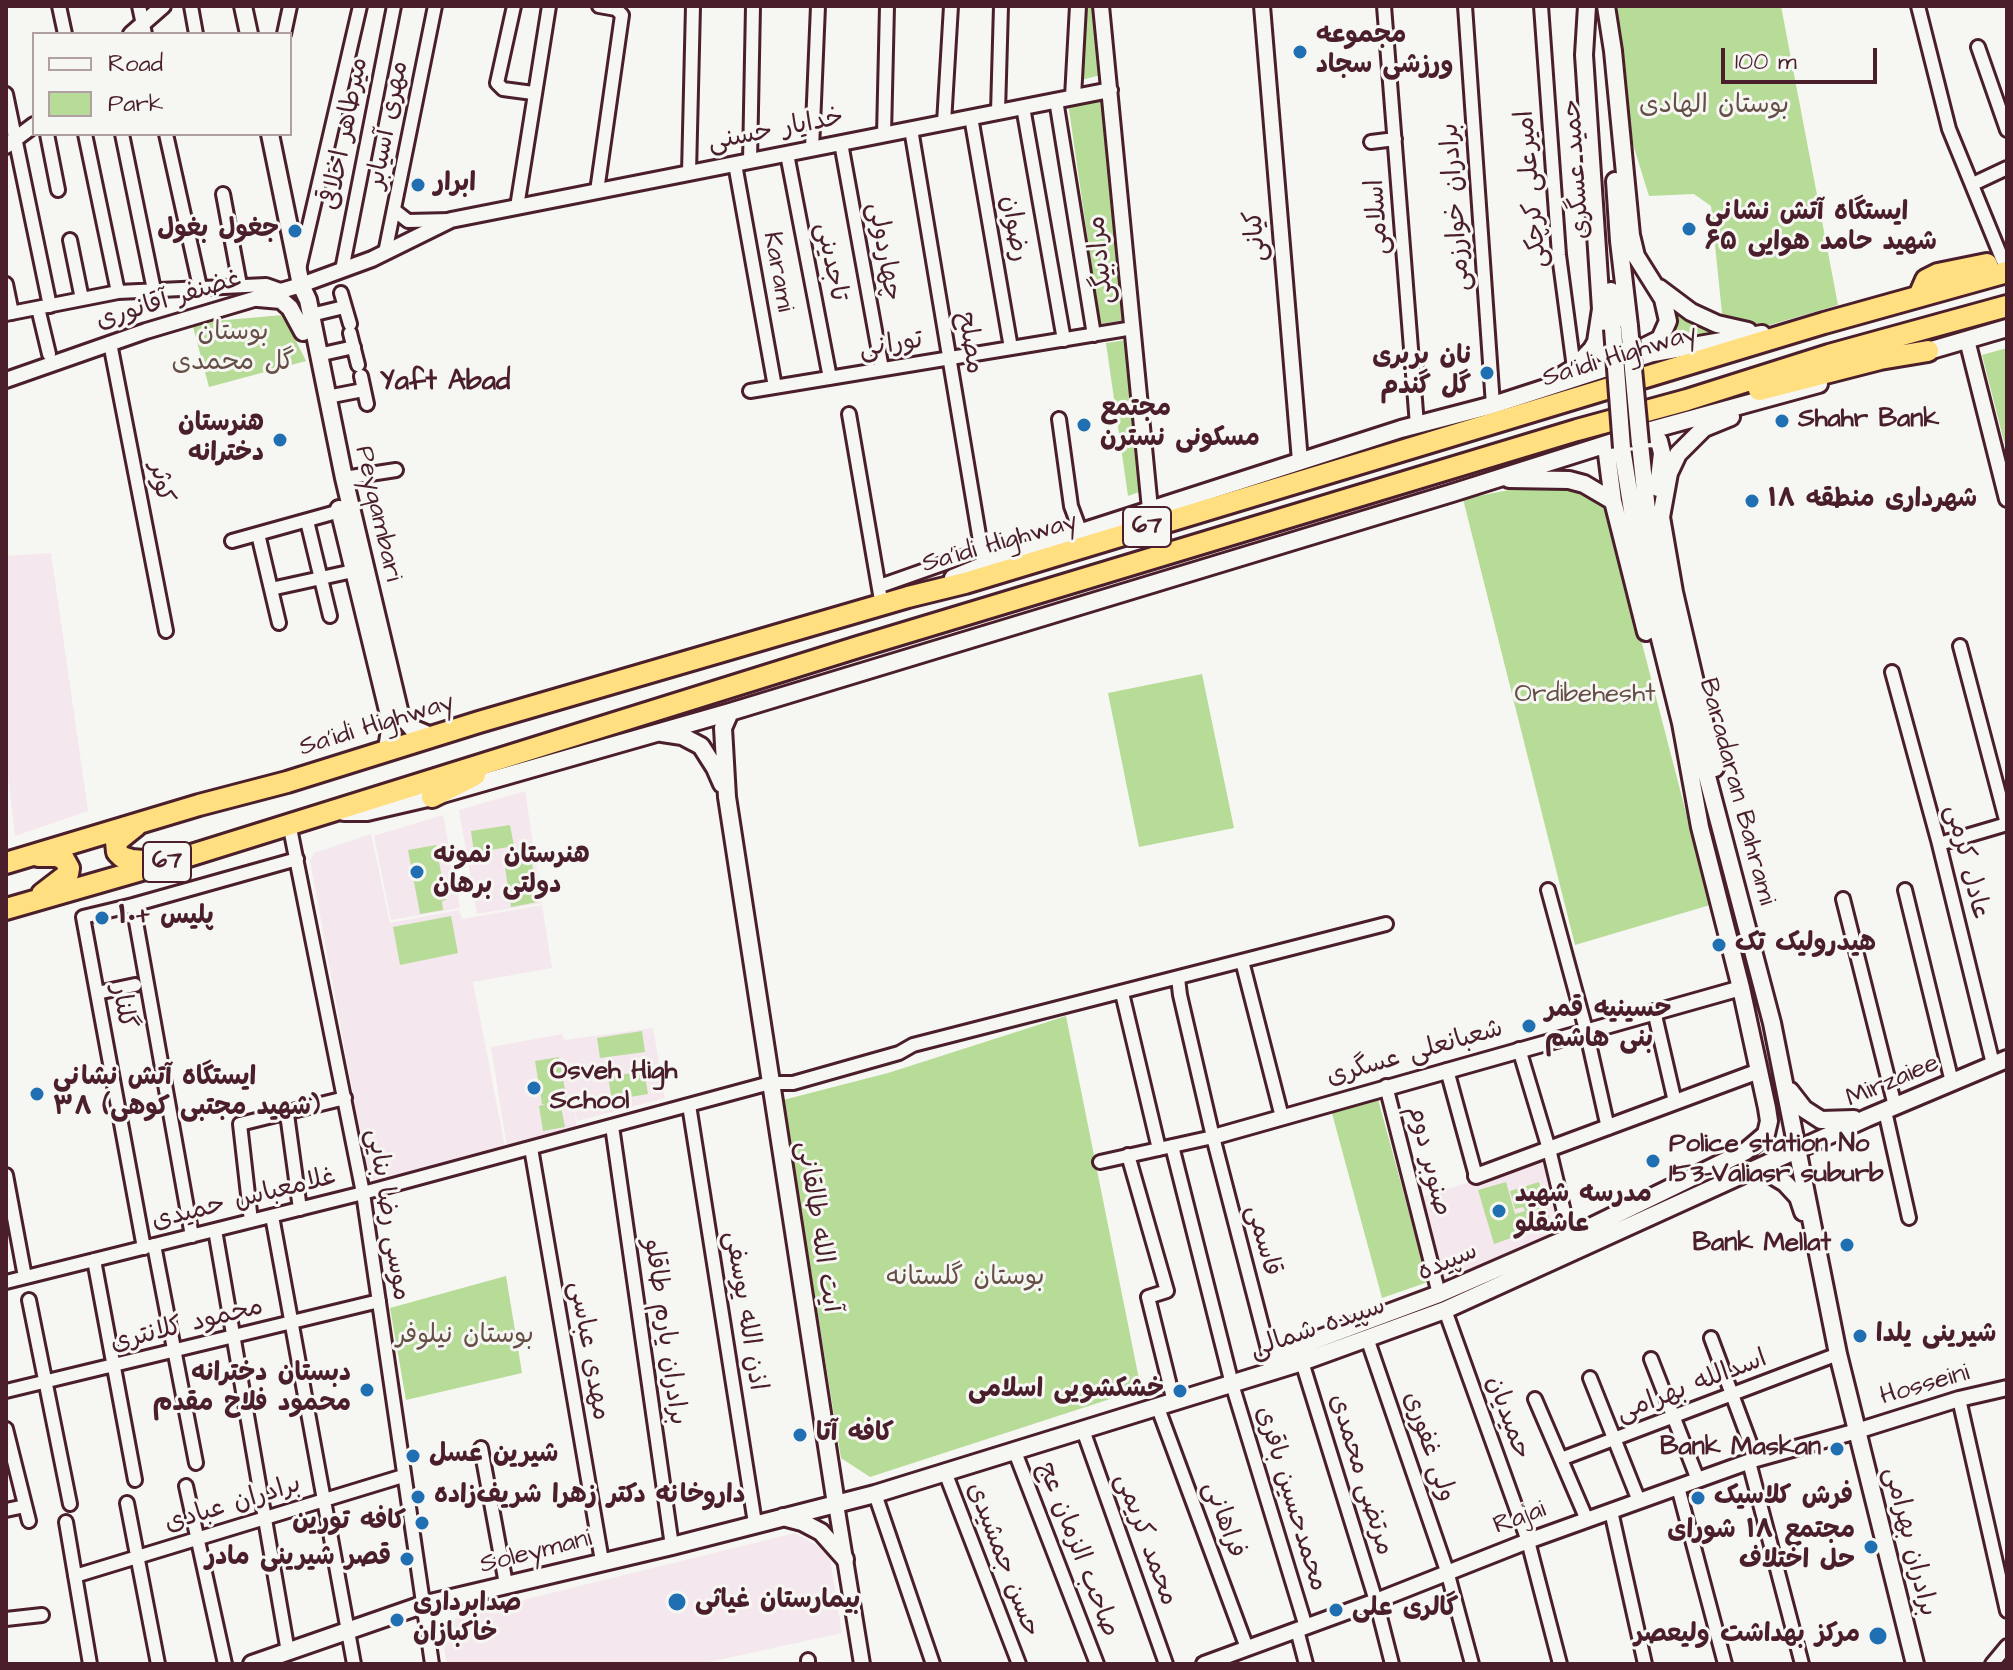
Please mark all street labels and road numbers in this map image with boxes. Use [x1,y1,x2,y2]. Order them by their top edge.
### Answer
street label: میرطاهر اخلاقی [316,55,376,213]
street label: مهری آسیابر [361,58,417,192]
street label: حمید عسگری [1558,98,1598,240]
street label: خدایار حسنی [706,103,846,159]
street label: امیرعلی کرچکی [1511,109,1555,269]
street label: برادران خوارزمی [1436,122,1478,292]
street label: اسلامی [1361,178,1397,256]
street label: رضوان [992,193,1034,265]
street label: چهاردولی [859,200,907,304]
street label: کیانی [1239,209,1275,263]
street label: مرادبیگی [1082,214,1122,306]
street label: تاجدینی [807,220,853,304]
street label: Karami [755,230,799,314]
street label: غضنفر آقانوری [92,264,246,338]
street label: مصلح [949,310,989,376]
street label: Sa'idi Highway [1539,319,1701,395]
street label: تورانی [857,326,925,366]
street label: Peyqambari [346,443,408,585]
street label: کوثر [141,461,179,505]
street label: Sa'idi Highway [919,507,1081,581]
road number: 67 [1123,507,1171,547]
street label: Baradaran Bahrami [1691,675,1781,909]
street label: Sa'idi Highway [296,688,458,764]
street label: عادل کرمی [1937,802,1995,924]
road number: 67 [143,842,191,882]
street label: گلنار [103,983,141,1031]
street label: شعبانعلی عسگری [1323,1014,1507,1094]
street label: Mirzaiee [1842,1049,1944,1115]
street label: صنوبر دوم [1399,1102,1457,1220]
street label: موسی رضا بنایی [358,1127,416,1303]
street label: آیت الله طالقانی [788,1139,846,1315]
street label: غلامعباس حمیدی [149,1162,339,1238]
street label: قاسمی [1238,1202,1286,1280]
street label: اذن الله یوسفی [716,1229,772,1393]
street label: سپیده [1413,1236,1483,1290]
street label: برادران یارم طاقلو [635,1237,693,1427]
street label: مهدی عباسی [560,1279,616,1423]
street label: سپیده شمالی [1246,1291,1390,1367]
street label: محمود کلانتری [107,1292,267,1360]
street label: اسدالله بهرامی [1612,1344,1772,1430]
street label: Hosseini [1877,1358,1973,1414]
street label: حمیدیان [1478,1372,1536,1464]
street label: ولی غفوری [1395,1388,1461,1506]
street label: مرتضی محمدی [1321,1391,1399,1559]
street label: محمدحسین باقری [1247,1403,1333,1595]
street label: صاحب الزمان عج [1029,1458,1125,1642]
street label: برادران بهرامی [1875,1464,1943,1620]
street label: برادران عبادی [161,1469,305,1541]
street label: محمد کریمی [1107,1470,1183,1610]
street label: فراهانی [1195,1477,1251,1563]
street label: حسن جمشیدی [958,1478,1046,1642]
street label: Rajai [1490,1495,1550,1543]
street label: Soleymani [477,1524,595,1582]

